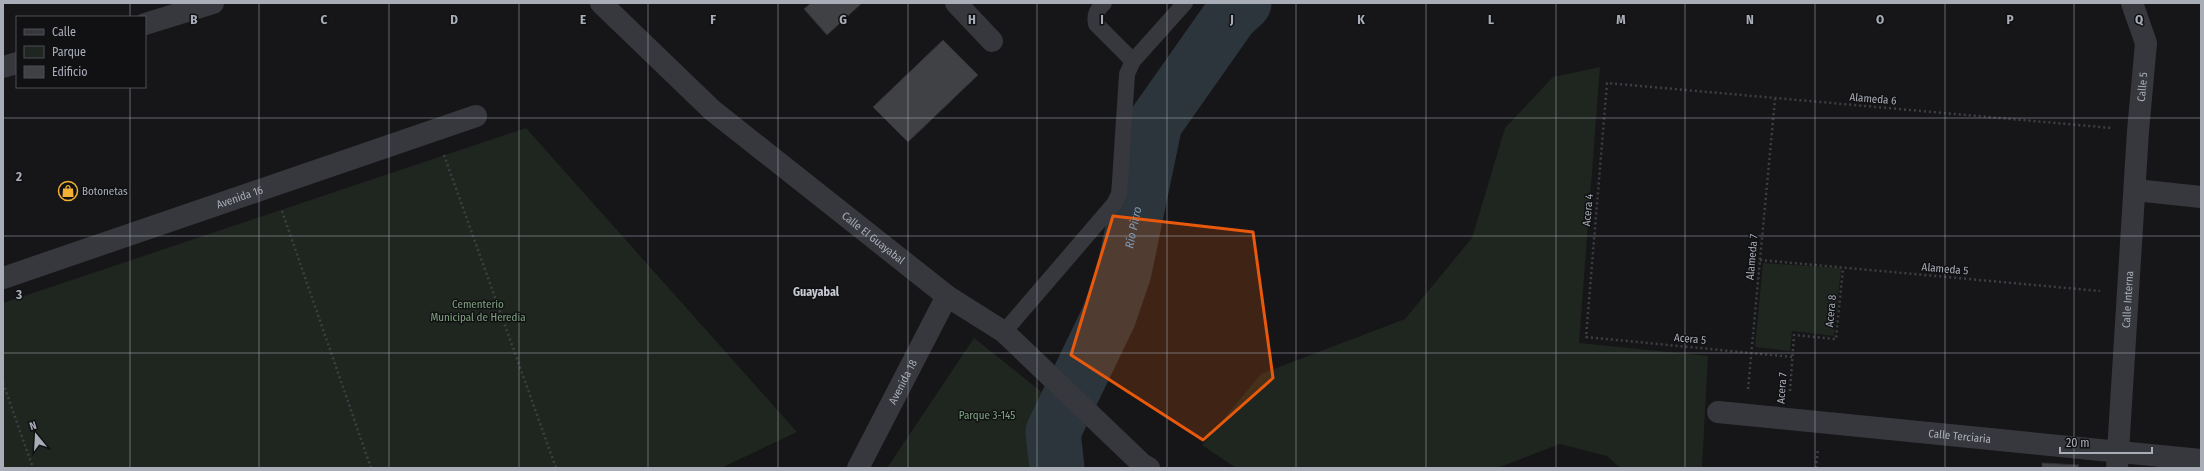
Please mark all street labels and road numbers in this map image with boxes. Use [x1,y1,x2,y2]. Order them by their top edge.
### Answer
street label: Calle 5 [2134,71,2150,102]
street label: Alameda 6 [1849,90,1898,108]
street label: Avenida 16 [215,183,265,211]
street label: Acera 4 [1580,193,1596,227]
street label: Calle El Guayabal [839,209,908,267]
street label: Alameda 7 [1744,233,1761,281]
street label: Alameda 5 [1921,260,1969,278]
street label: Calle Interna [2119,270,2136,328]
street label: Acera 8 [1823,294,1839,328]
street label: Acera 5 [1673,331,1707,347]
street label: Avenida 18 [886,357,920,406]
street label: Acera 7 [1774,371,1790,404]
street label: Calle Terciaria [1928,426,1992,446]

